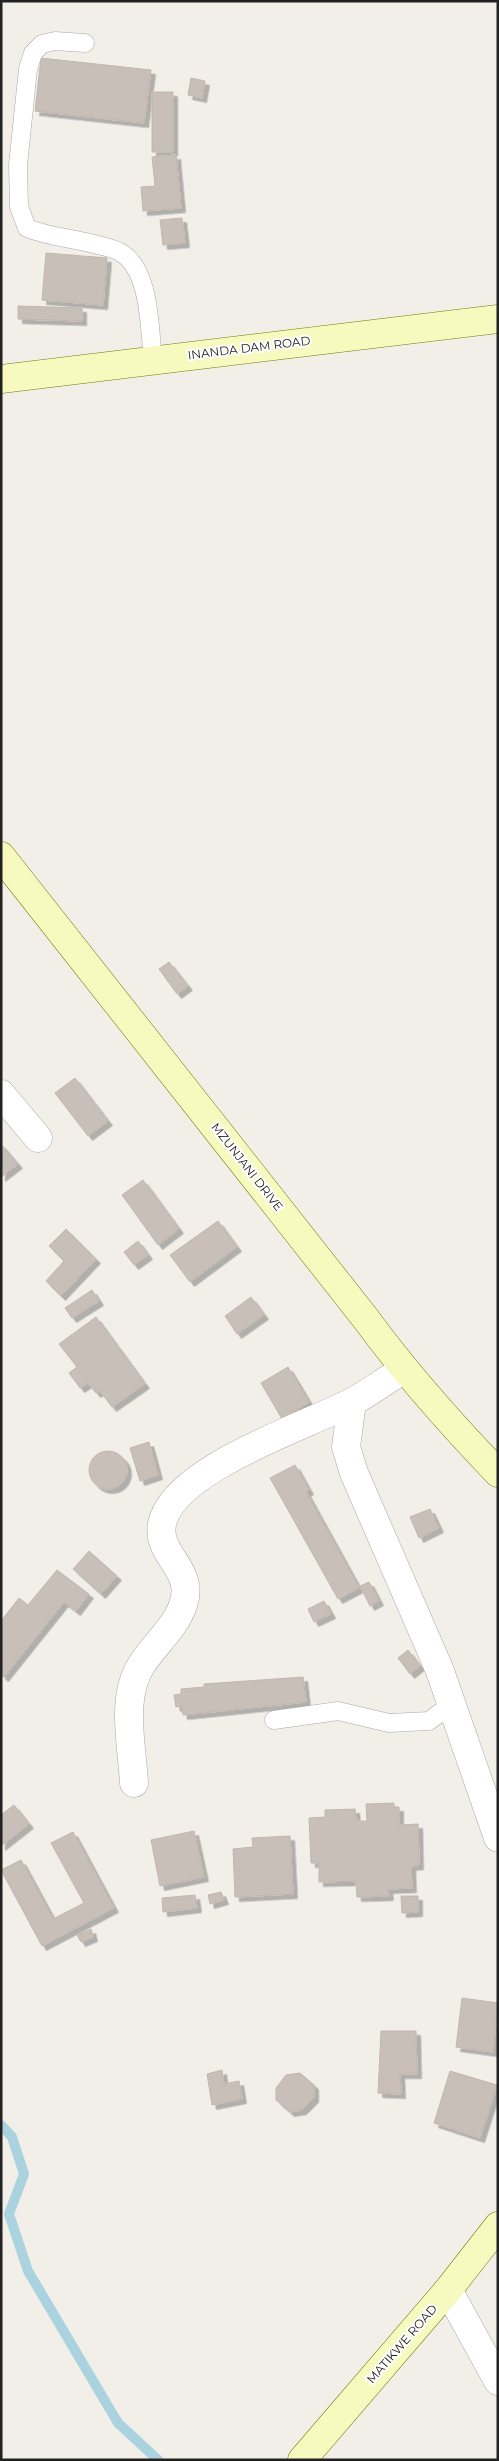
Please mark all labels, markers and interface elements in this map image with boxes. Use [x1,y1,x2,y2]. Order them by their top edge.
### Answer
street label: INANDA DAM ROAD [187,333,311,362]
street label: MZUNJANI DRIVE [208,1120,286,1214]
street label: MATIKWE ROAD [363,2301,440,2386]

